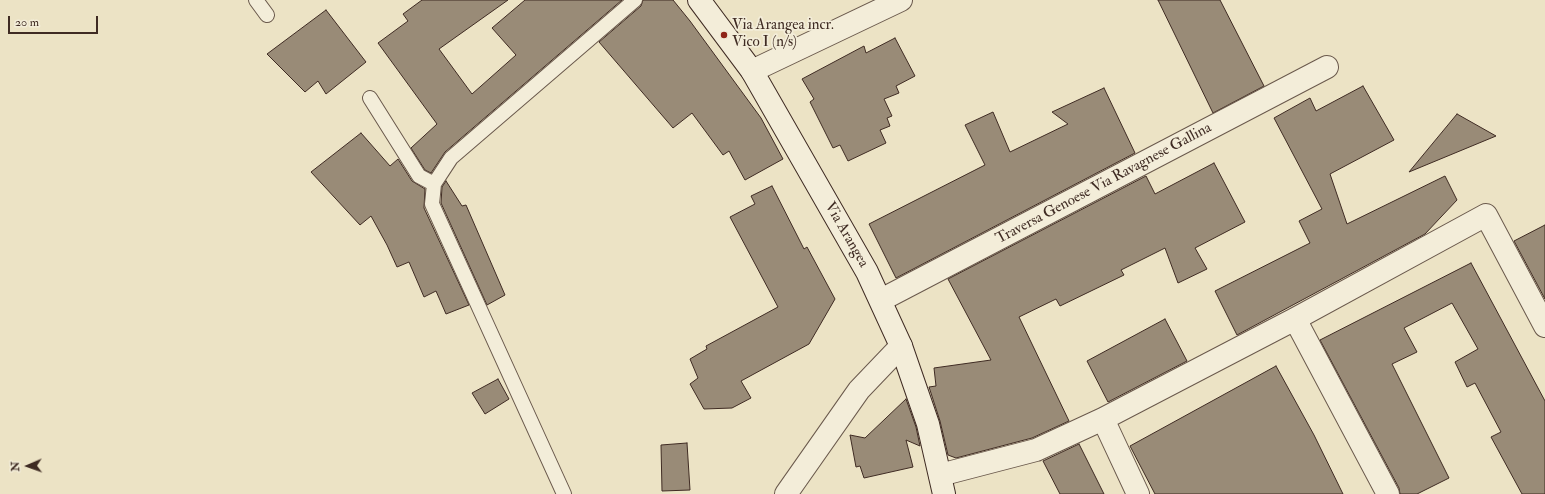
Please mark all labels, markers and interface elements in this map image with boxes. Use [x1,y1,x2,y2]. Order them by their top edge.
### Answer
scale bar [10,8,100,34]
text: 20 m [15,15,39,30]
place label: Via Arangea incr. Vico I (n/s) [732,17,834,52]
marker: Via Arangea incr. Vico I (n/s) [719,30,729,40]
street label: Traversa Genoese Via Ravagnese Gallina [993,119,1215,249]
street label: Via Arangea [820,199,872,271]
north arrow [8,446,48,486]
text: N [9,461,22,472]

